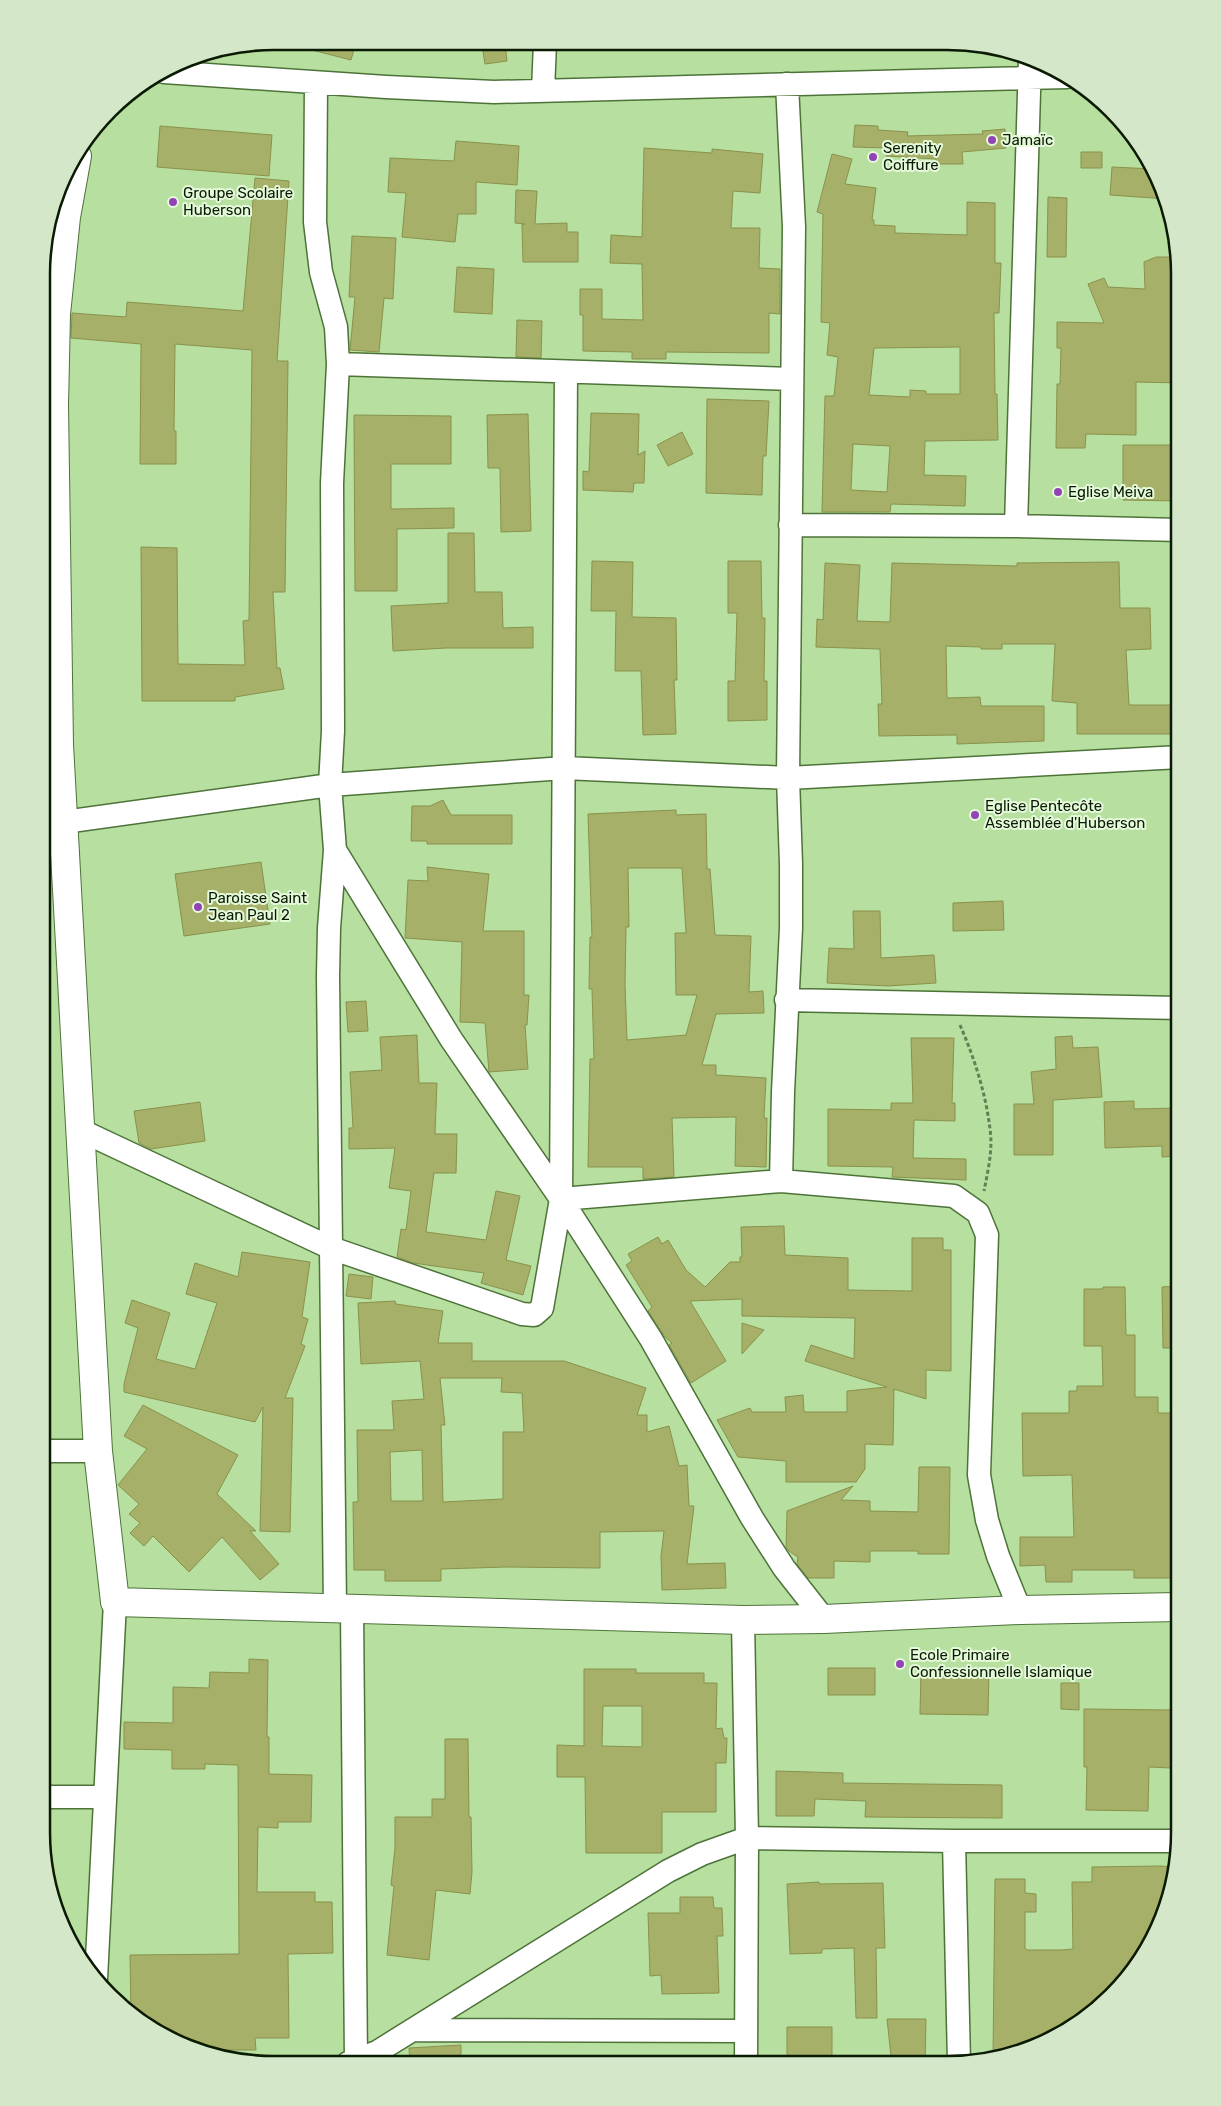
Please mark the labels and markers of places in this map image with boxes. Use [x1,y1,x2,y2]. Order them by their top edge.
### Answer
place label: Jamaïc [1002,131,1053,149]
marker: Jamaïc [986,134,998,146]
place label: Serenity Coiffure [883,139,942,174]
marker: Serenity Coiffure [867,151,879,163]
place label: Groupe Scolaire Huberson [183,184,293,219]
marker: Groupe Scolaire Huberson [167,196,179,208]
place label: Eglise Meiva [1068,483,1153,501]
marker: Eglise Meiva [1052,486,1064,498]
place label: Eglise Pentecôte Assemblée d'Huberson [985,797,1145,832]
marker: Eglise Pentecôte Assemblée d'Huberson [969,809,981,821]
place label: Paroisse Saint Jean Paul 2 [208,889,307,924]
marker: Paroisse Saint Jean Paul 2 [192,901,204,913]
place label: Ecole Primaire Confessionnelle Islamique [910,1646,1092,1681]
marker: Ecole Primaire Confessionnelle Islamique [894,1658,906,1670]

